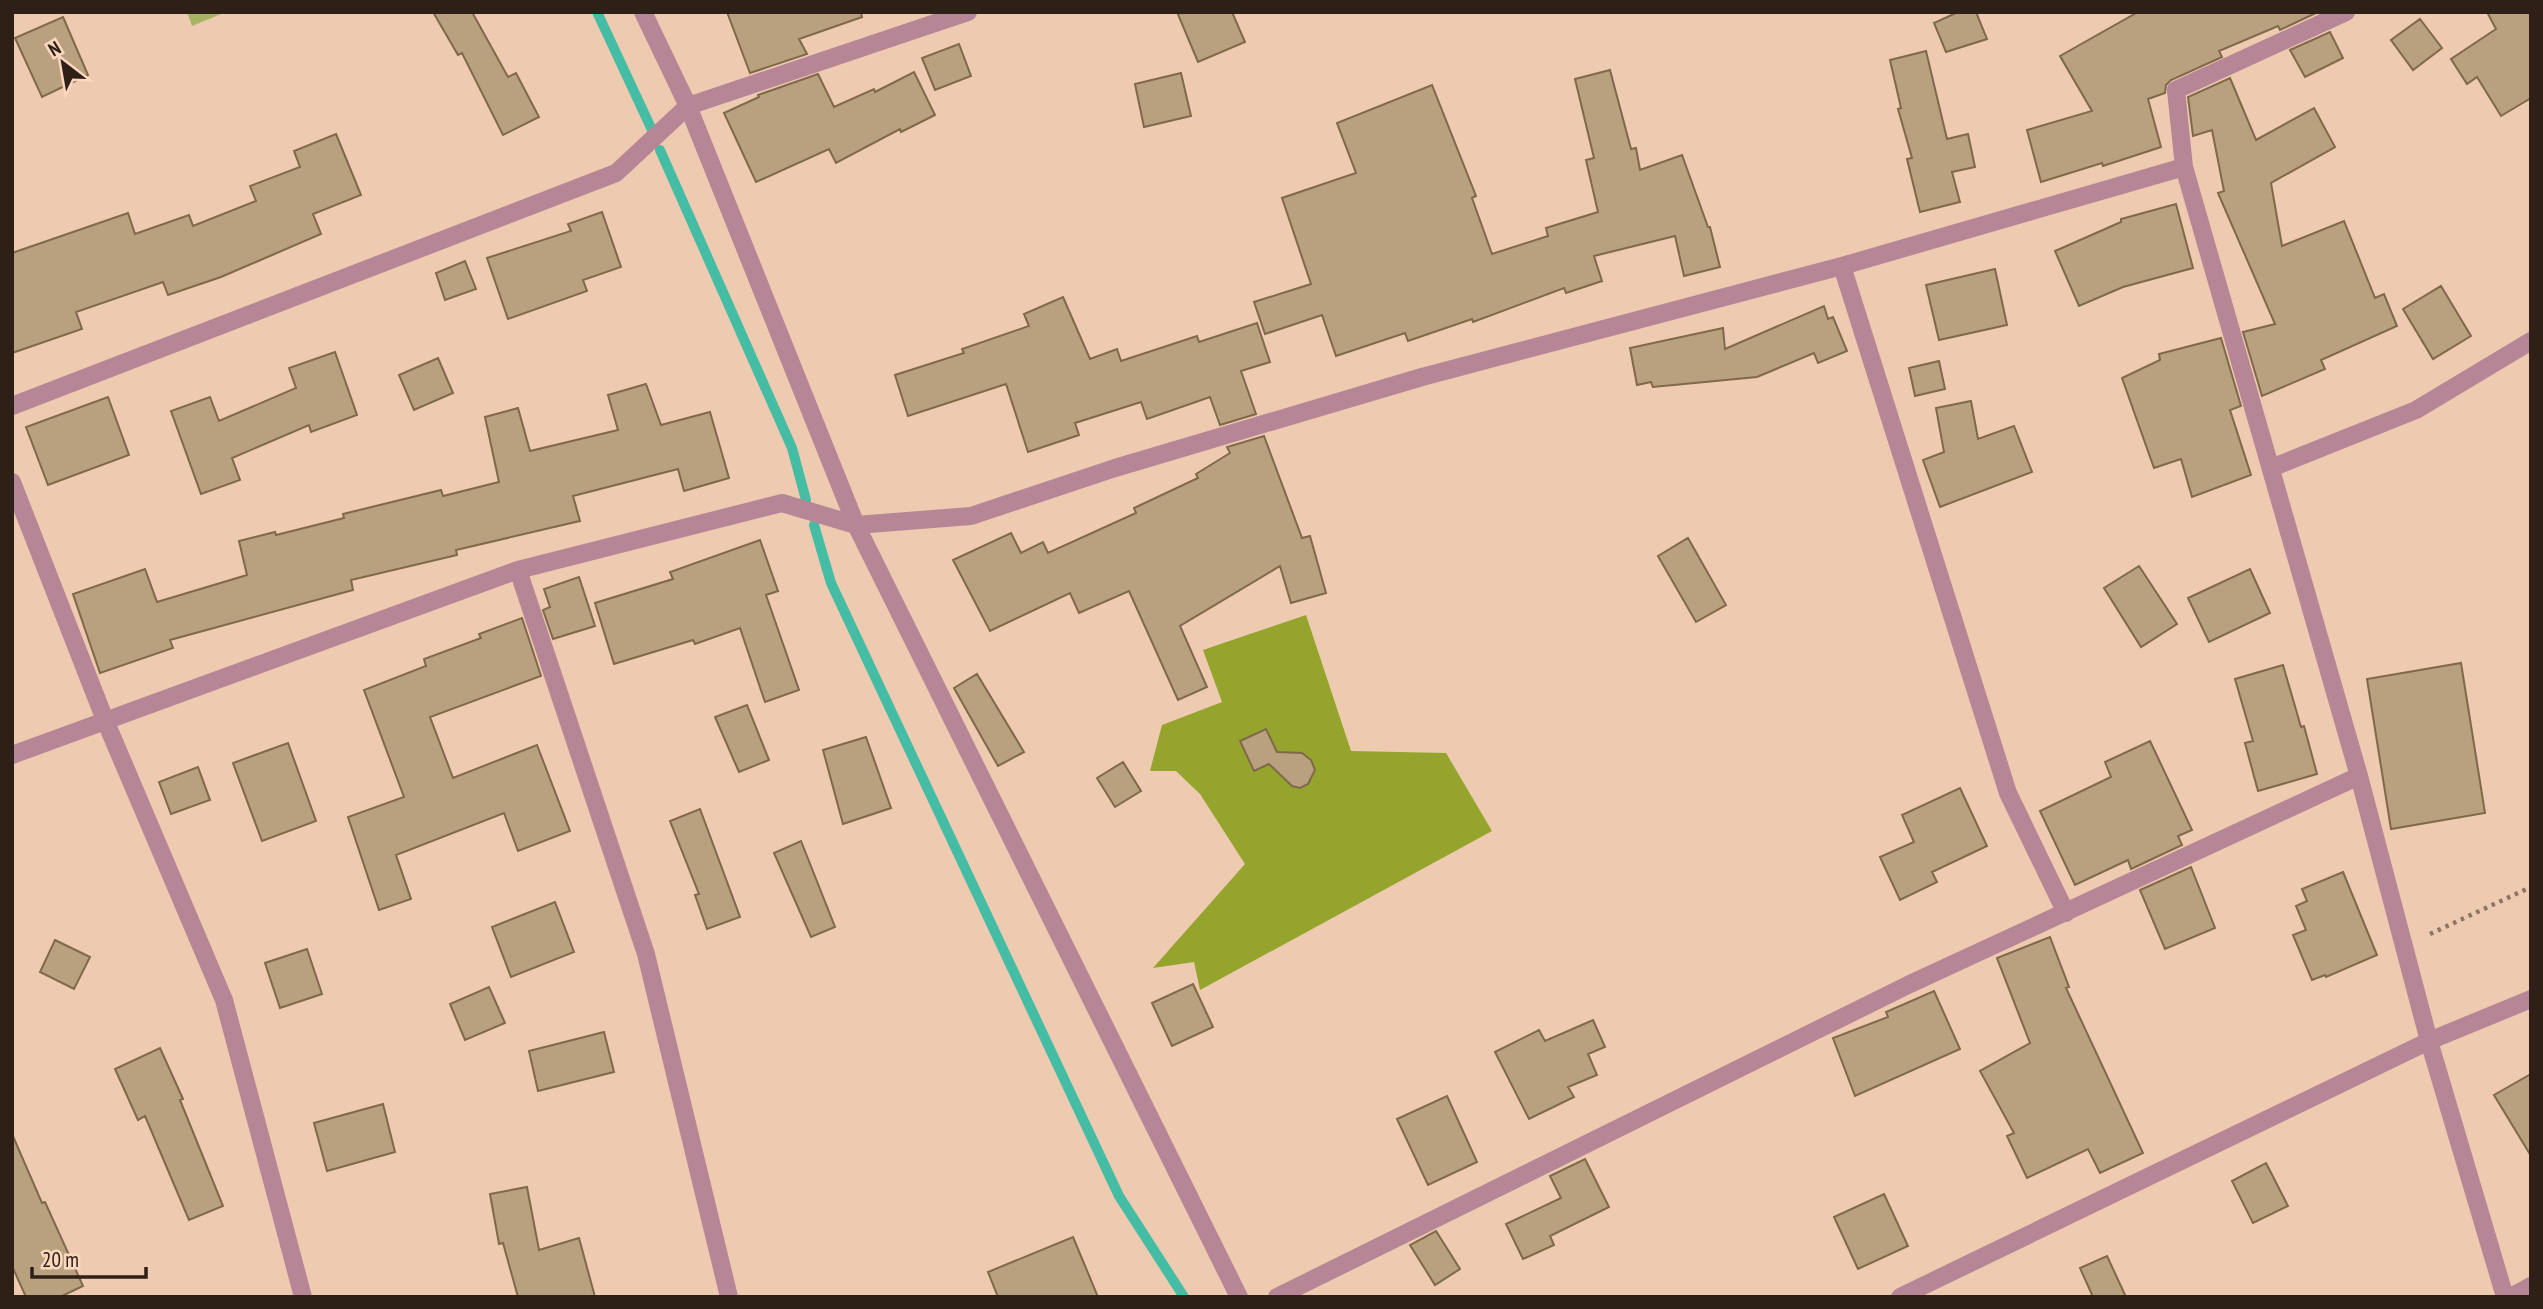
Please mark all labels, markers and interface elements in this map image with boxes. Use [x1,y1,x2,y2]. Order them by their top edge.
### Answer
north arrow [28,28,98,98]
text: N [44,35,65,61]
scale bar [32,1236,145,1280]
text: 20 m [42,1246,79,1273]

